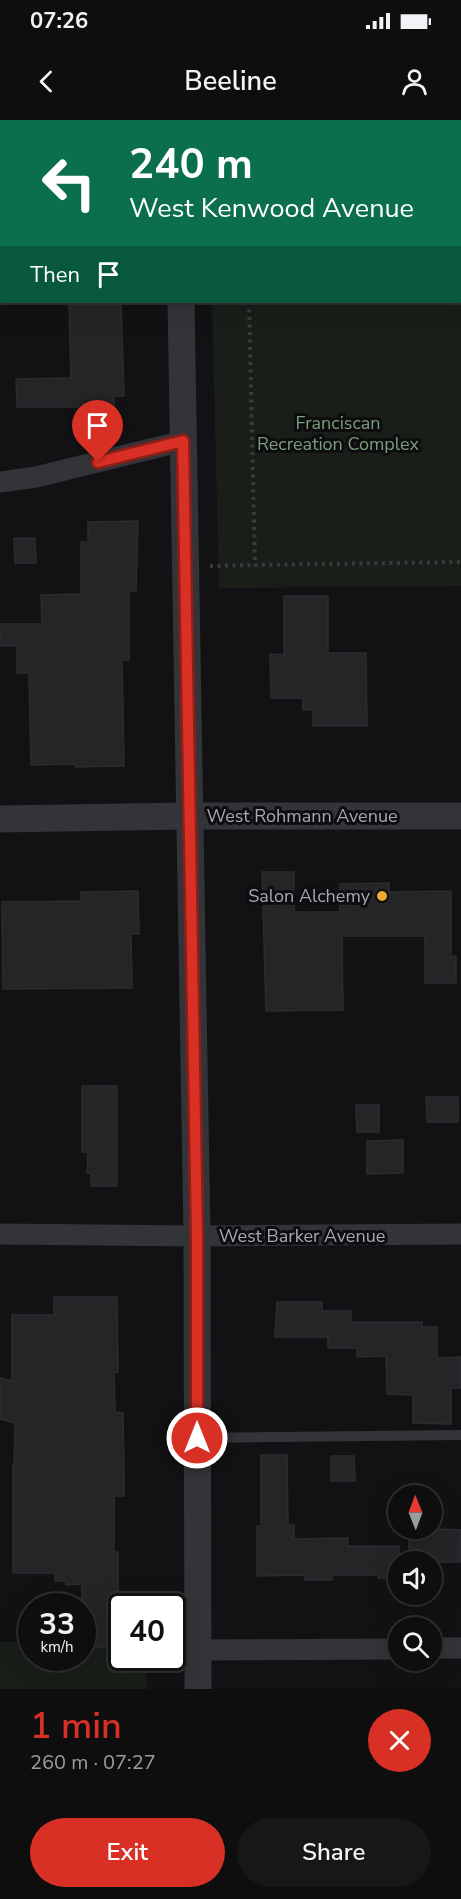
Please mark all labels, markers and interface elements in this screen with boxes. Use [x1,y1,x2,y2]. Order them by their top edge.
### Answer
text: 07:26 [30,6,88,36]
text: Beeline [184,63,277,100]
icon: back [30,65,63,98]
icon: person [398,65,431,98]
text: 240 m [129,136,253,193]
icon: left [30,144,108,222]
text: West Kenwood Avenue [129,190,414,227]
icon: arrive [92,258,125,291]
text: Then [30,260,80,290]
pin [72,400,123,462]
icon: arrive [81,409,114,442]
park label: Franciscan Recreation Complex [257,411,420,456]
street label: West Rohmann Avenue [206,804,398,828]
place label: Salon Alchemy [248,884,371,908]
marker: Salon Alchemy [375,889,389,903]
street label: West Barker Avenue [219,1224,385,1248]
position arrow [165,1406,229,1470]
north arrow [388,1485,442,1539]
map controls [388,1485,442,1671]
button: sound [388,1551,442,1605]
speed limit sign: 40 [108,1593,186,1671]
text: 33 [39,1604,75,1645]
button: search [388,1617,442,1671]
text: km/h [40,1637,74,1657]
text: 1 min [30,1702,122,1751]
button: close [368,1709,431,1772]
text: 260 m · 07:27 [30,1749,156,1776]
button: Exit [30,1818,225,1887]
button: Share [237,1818,431,1887]

